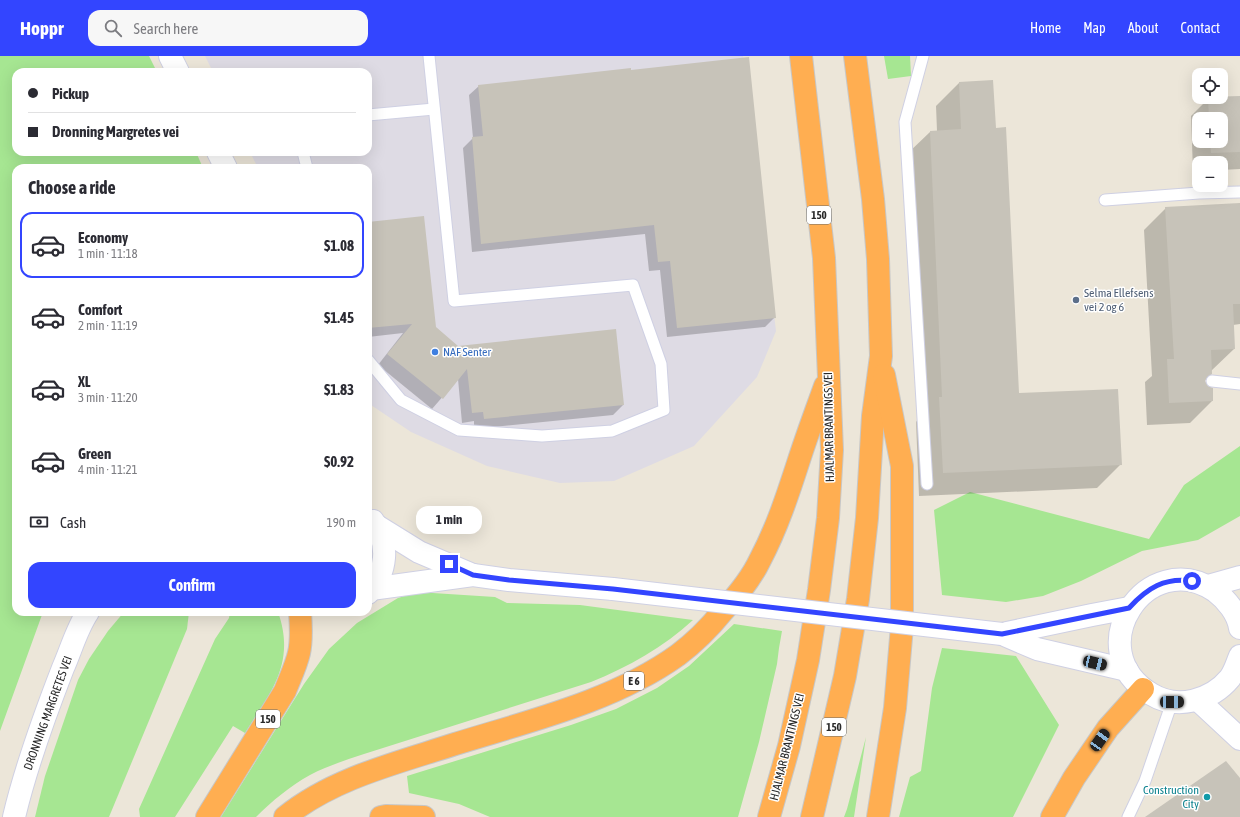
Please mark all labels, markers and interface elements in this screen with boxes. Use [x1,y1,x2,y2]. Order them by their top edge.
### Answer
search box [88,10,368,46]
text: Hoppr [20,17,64,39]
icon: search [102,17,124,39]
text: Search here [134,20,198,37]
text: Home [1030,20,1061,36]
text: Map [1083,20,1106,36]
text: About [1128,20,1159,36]
text: Contact [1181,20,1220,36]
map controls [1192,68,1228,192]
button: locate [1192,68,1228,104]
text: Pickup [52,85,89,102]
button: + [1192,112,1228,148]
text: Dronning Margretes vei [52,123,179,140]
button: − [1192,156,1228,192]
text: Choose a ride [28,177,116,198]
road number: 150 [807,206,831,224]
icon: car [30,227,66,263]
text: Economy [78,229,128,246]
text: $1.08 [324,237,354,254]
text: 1 min · 11:18 [78,246,138,261]
place label: Selma Ellefsens vei 2 og 6 [1084,286,1153,314]
marker: Selma Ellefsens vei 2 og 6 [1071,295,1081,305]
icon: car [30,299,66,335]
text: Comfort [78,301,122,318]
text: $1.45 [324,309,354,326]
text: 2 min · 11:19 [78,318,138,333]
place label: NAF Senter [443,345,492,359]
marker: NAF Senter [430,347,440,357]
icon: car [30,371,66,407]
street label: HJALMAR BRANTINGS VEI [821,372,837,482]
text: XL [78,373,91,390]
text: $1.83 [324,381,354,398]
text: 3 min · 11:20 [78,390,138,405]
icon: car [30,443,66,479]
text: Green [78,445,111,462]
text: $0.92 [324,453,354,470]
text: 4 min · 11:21 [78,462,138,477]
callout: 1 min [416,506,482,534]
icon: cash [28,511,50,533]
text: 1 min [436,512,462,527]
text: Cash [60,514,86,531]
text: 190 m [327,515,356,530]
route end [440,555,458,573]
button: Confirm [28,562,356,608]
route start [1183,572,1201,590]
street label: DRONNING MARGRETES VEI [21,654,75,772]
car [1082,654,1108,672]
road number: E 6 [624,672,644,690]
street label: HJALMAR BRANTINGS VEI [767,692,807,802]
car [1160,696,1184,708]
road number: 150 [256,710,280,728]
road number: 150 [822,718,846,736]
car [1088,727,1112,753]
place label: Construction City [1143,783,1199,811]
marker: Construction City [1202,792,1212,802]

